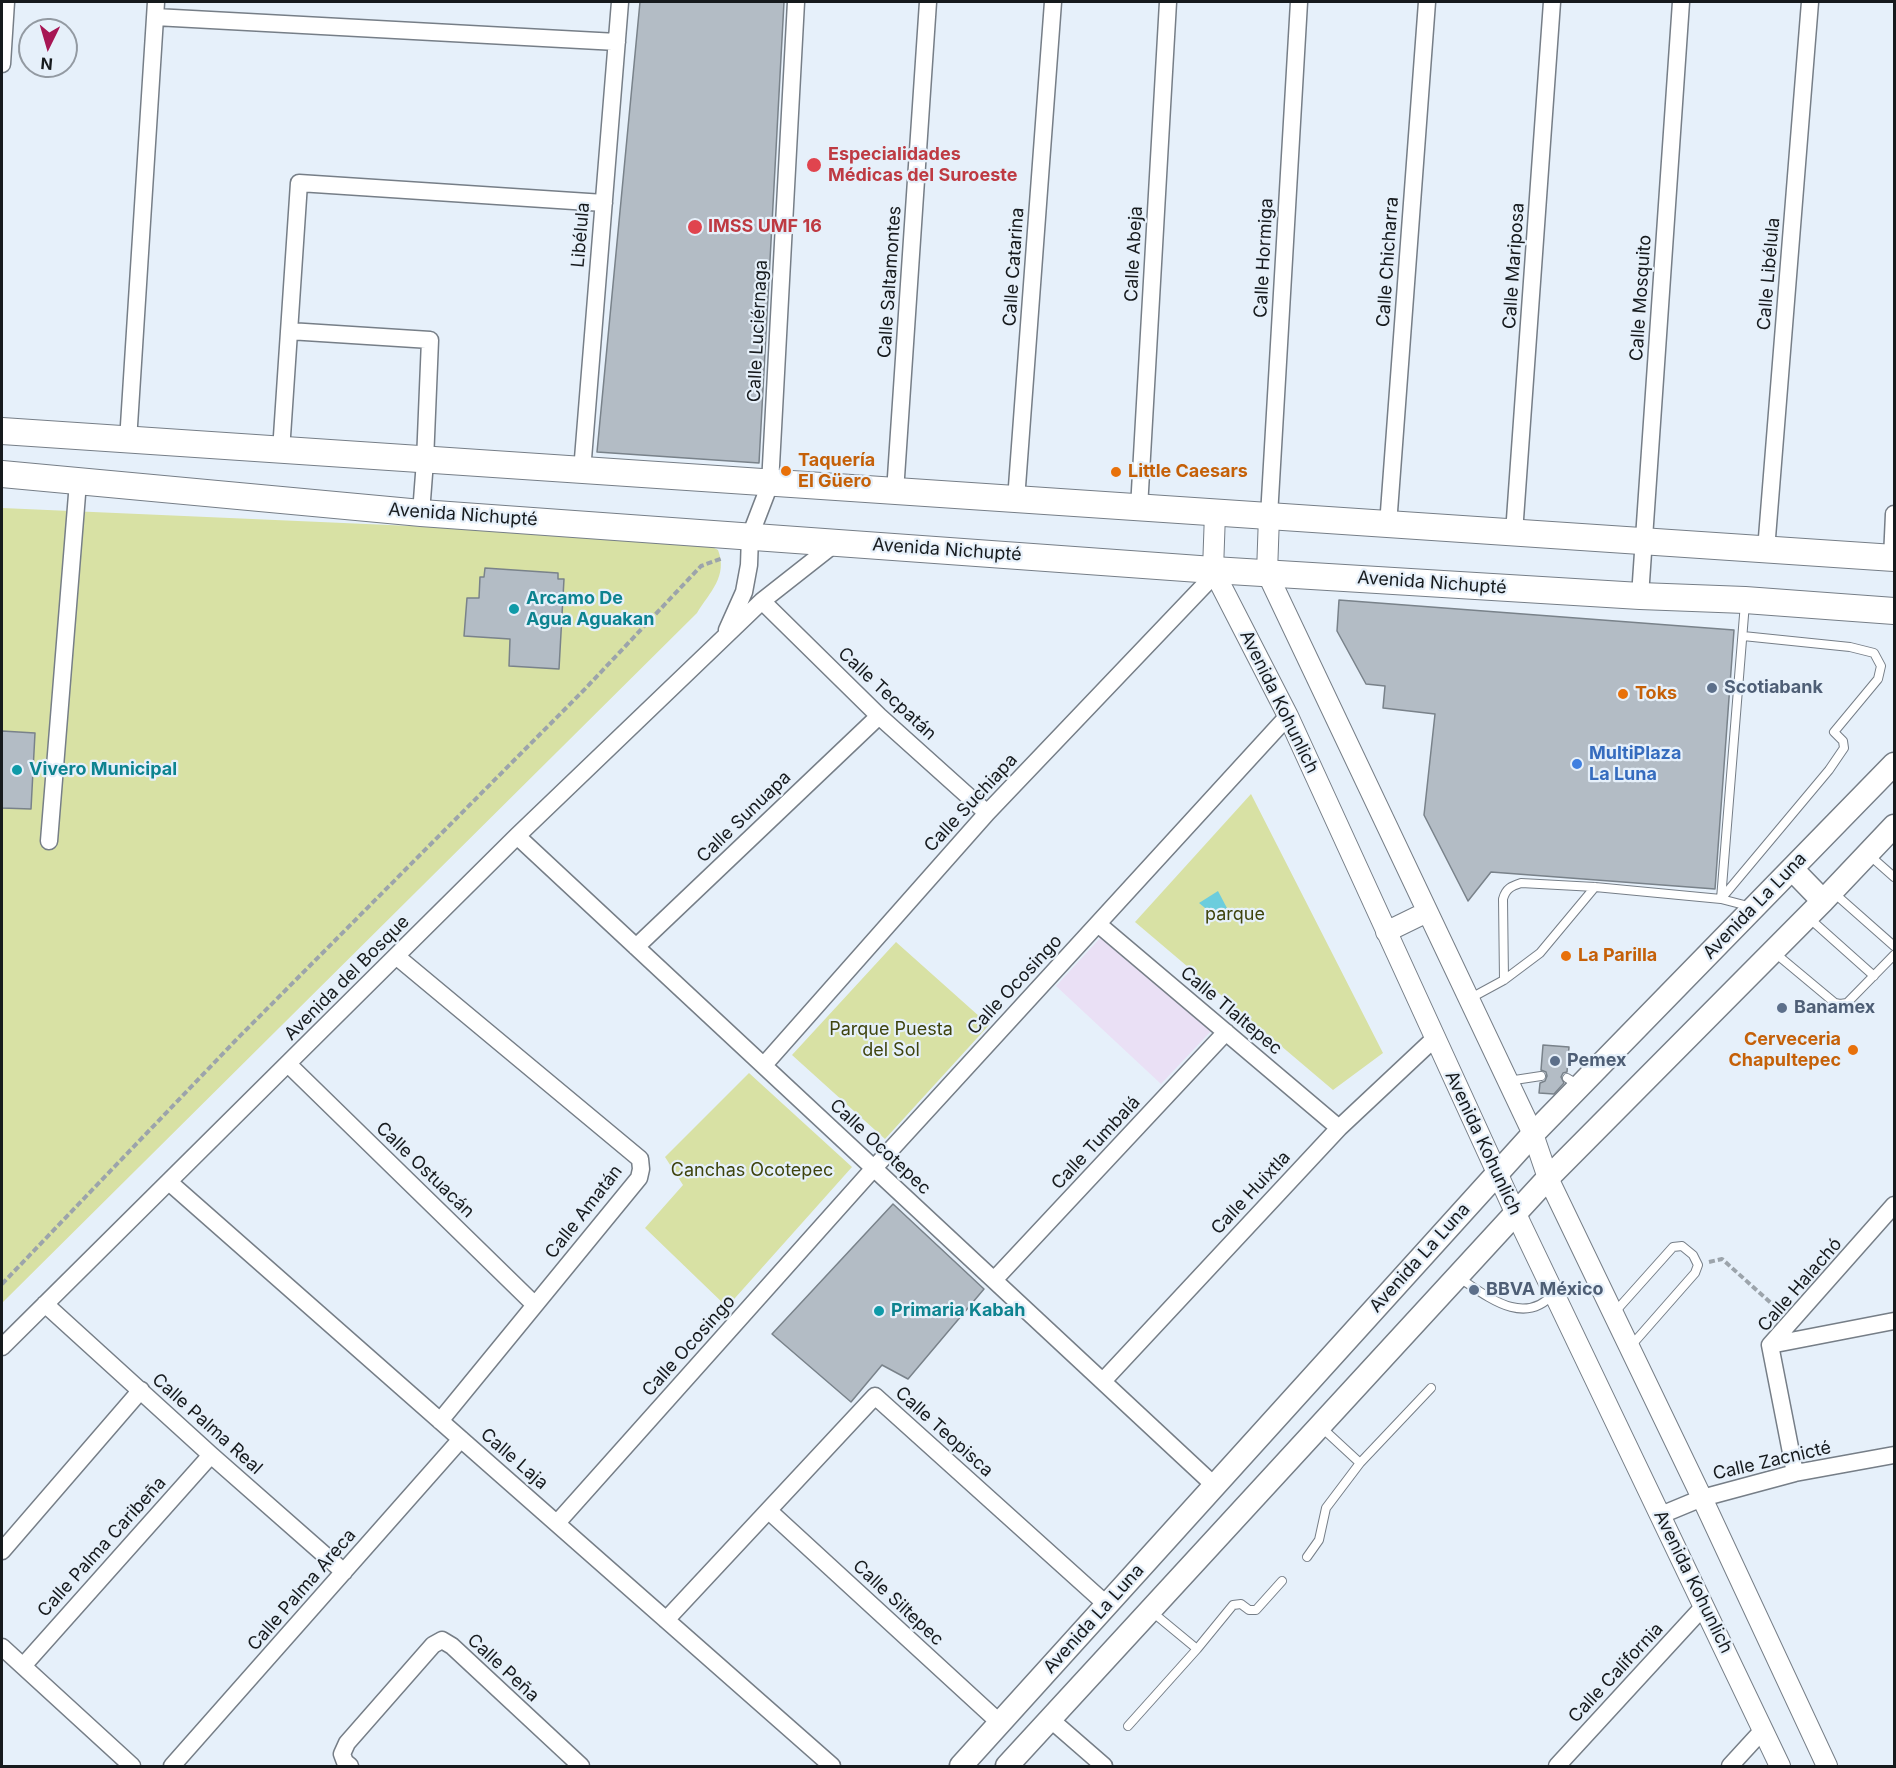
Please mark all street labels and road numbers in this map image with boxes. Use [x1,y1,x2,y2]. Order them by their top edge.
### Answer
street label: Calle Chicharra [1373,196,1403,328]
street label: Calle Hormiga [1250,198,1278,318]
street label: Libélula [567,201,595,269]
street label: Calle Mariposa [1499,202,1529,330]
street label: Calle Saltamontes [874,205,906,359]
street label: Calle Abeja [1121,206,1147,302]
street label: Calle Catarina [999,207,1029,327]
street label: Calle Libélula [1753,217,1785,331]
street label: Calle Mosquito [1626,234,1656,362]
street label: Calle Luciérnaga [743,259,773,403]
street label: Avenida Nichupté [388,499,538,531]
street label: Avenida Nichupté [872,534,1022,566]
street label: Avenida Nichupté [1357,567,1507,599]
street label: Avenida Kohunlich [1235,627,1323,777]
street label: Calle Tecpatán [833,643,941,745]
street label: Calle Suchiapa [920,749,1022,857]
street label: Calle Sunuapa [692,767,796,867]
street label: Avenida La Luna [1699,848,1811,964]
street label: Avenida del Bosque [280,911,414,1045]
street label: Calle Ocosingo [963,931,1067,1039]
street label: Calle Tlaltepec [1176,962,1286,1060]
street label: Avenida Kohunlich [1440,1068,1526,1218]
street label: Calle Tumbalá [1047,1092,1145,1194]
street label: Calle Ocotepec [825,1095,935,1199]
street label: Calle Ostuacán [371,1118,479,1222]
street label: Calle Huixtla [1207,1147,1295,1239]
street label: Calle Amatán [541,1161,627,1263]
street label: Avenida La Luna [1365,1199,1475,1317]
street label: Calle Halachó [1753,1234,1847,1336]
street label: Calle Ocosingo [638,1291,740,1401]
street label: Calle Palma Real [147,1369,267,1479]
street label: Calle Teopisca [891,1382,997,1482]
street label: Calle Laja [476,1424,552,1494]
street label: Calle Zacnicté [1711,1437,1833,1485]
street label: Calle Palma Caribeña [33,1472,171,1622]
street label: Avenida Kohunlich [1649,1507,1737,1657]
street label: Calle Palma Areca [243,1525,361,1655]
street label: Calle Siltepec [848,1556,948,1650]
street label: Avenida La Luna [1039,1560,1149,1678]
street label: Calle California [1564,1619,1668,1727]
street label: Calle Peña [463,1629,543,1707]

